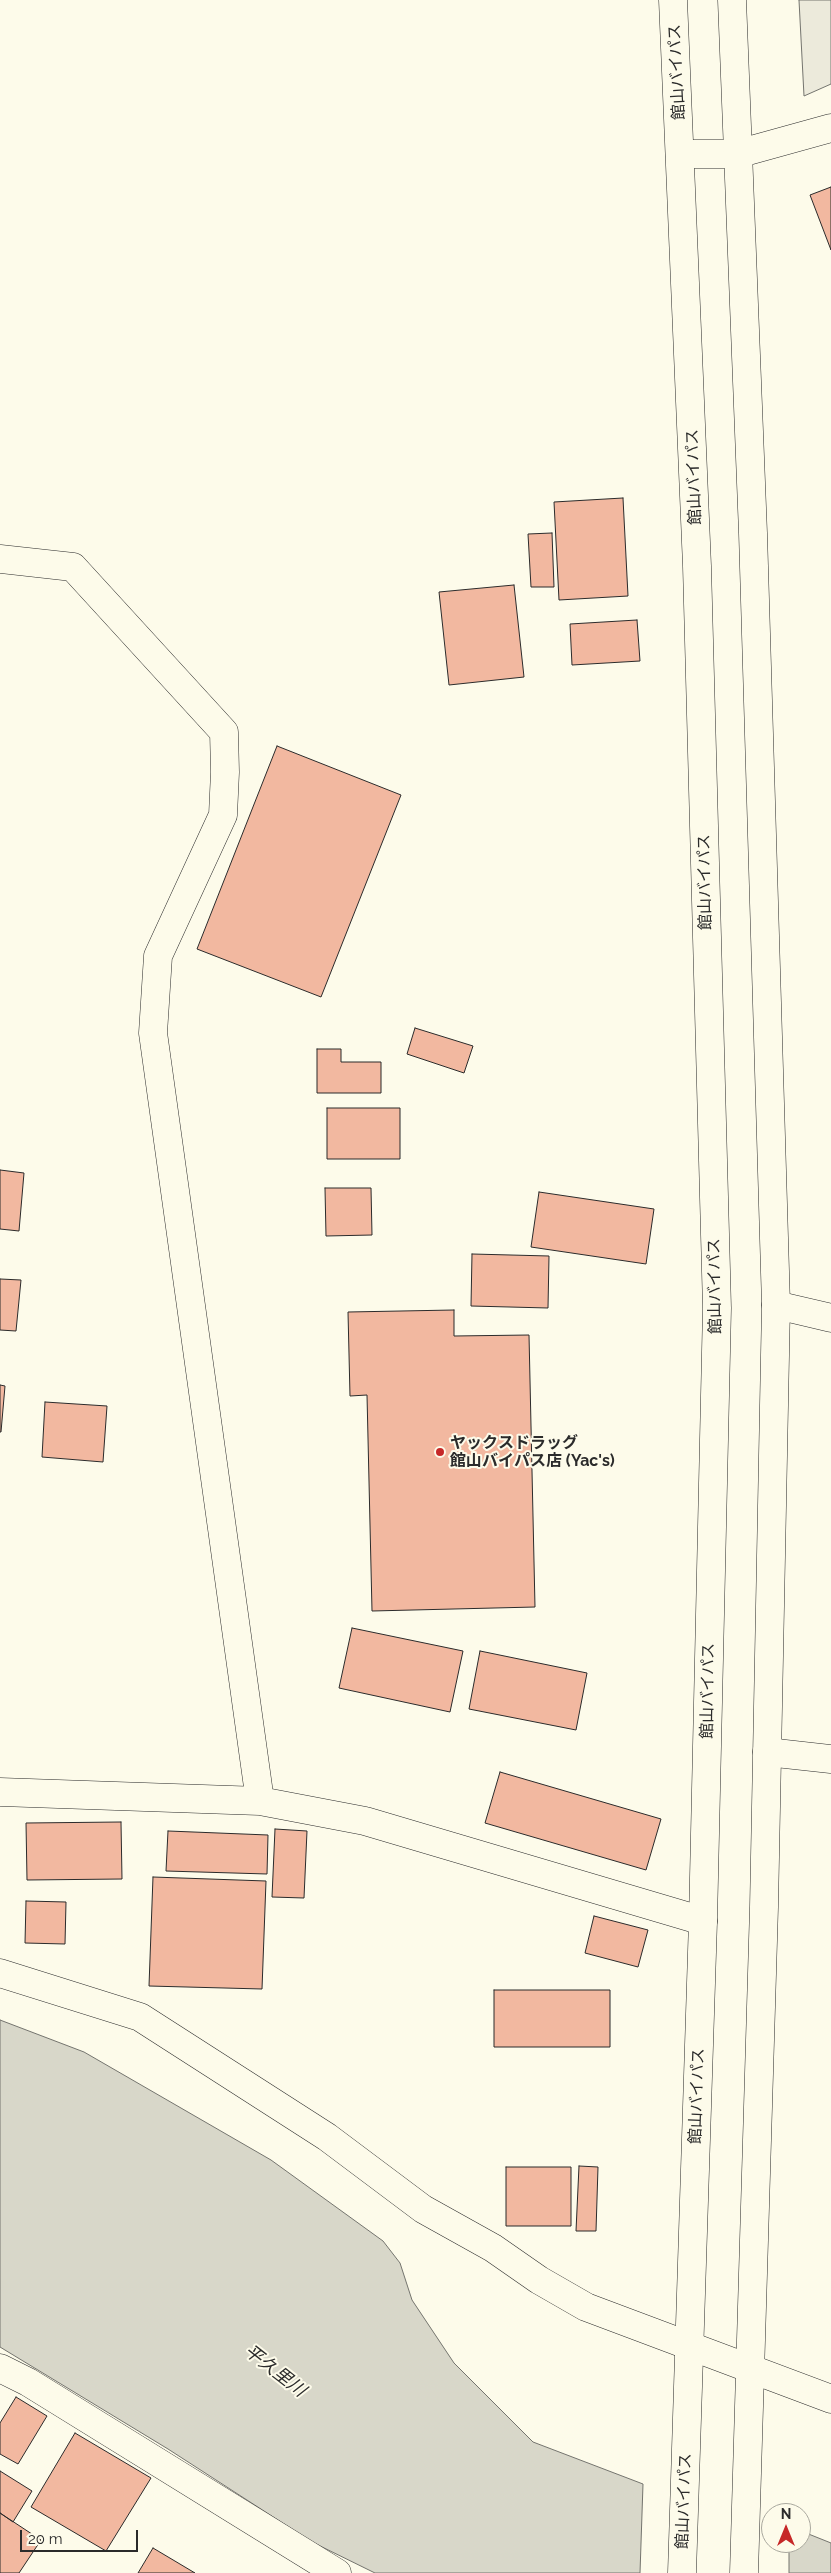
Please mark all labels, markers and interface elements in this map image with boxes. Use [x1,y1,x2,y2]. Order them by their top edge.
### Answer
street label: 館山バイパス [665,24,689,120]
street label: 館山バイパス [683,429,705,525]
street label: 館山バイパス [695,834,715,930]
street label: 館山バイパス [705,1238,725,1334]
place label: ヤックスドラッグ 館山バイパス店 (Yac's) [450,1433,615,1471]
marker: ヤックスドラッグ 館山バイパス店 (Yac's) [434,1446,446,1458]
street label: 館山バイパス [698,1643,718,1739]
street label: 館山バイパス [686,2048,708,2144]
water label: 平久里川 [240,2340,310,2402]
street label: 館山バイパス [673,2453,695,2549]
north arrow [761,2503,811,2553]
text: N [781,2506,791,2522]
scale bar [22,2520,140,2552]
text: 20 m [28,2530,63,2548]

